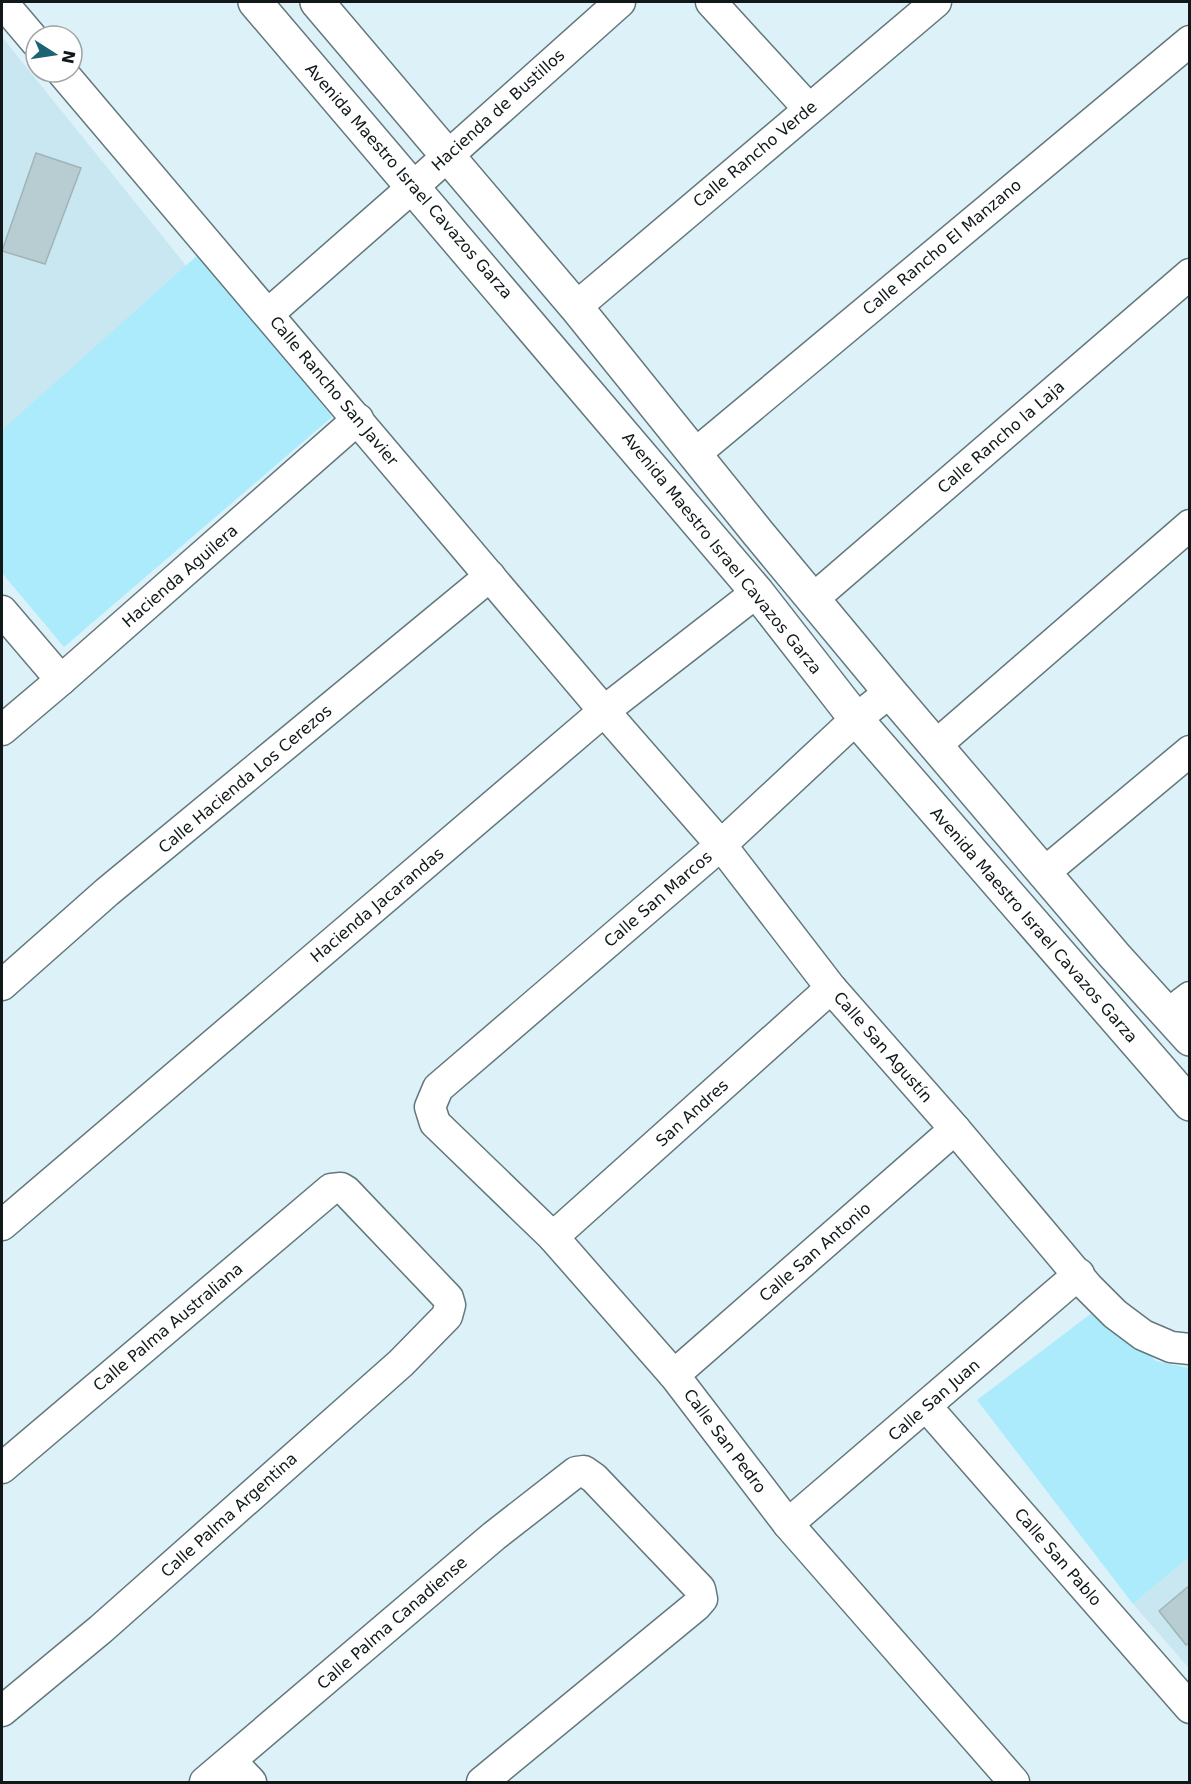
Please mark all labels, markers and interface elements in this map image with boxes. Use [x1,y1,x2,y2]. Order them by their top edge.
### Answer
north arrow [24,24,84,84]
street label: Hacienda de Bustillos [428,45,568,175]
text: N [57,48,79,66]
street label: Avenida Maestro Israel Cavazos Garza [302,59,516,303]
street label: Calle Rancho Verde [689,97,821,211]
street label: Calle Rancho El Manzano [859,175,1025,319]
street label: Calle Rancho San Javier [266,312,402,470]
street label: Calle Rancho la Laja [934,377,1068,497]
street label: Avenida Maestro Israel Cavazos Garza [618,428,826,678]
street label: Hacienda Aguilera [118,521,242,631]
street label: Calle Hacienda Los Cerezos [154,701,336,857]
street label: Avenida Maestro Israel Cavazos Garza [927,803,1141,1047]
street label: Hacienda Jacarandas [307,844,447,966]
street label: Calle San Marcos [600,847,716,951]
street label: Calle San Agustín [830,988,936,1106]
street label: San Andres [652,1076,732,1150]
street label: Calle San Antonio [755,1198,875,1306]
street label: Calle Palma Australiana [89,1259,247,1395]
street label: Calle San Juan [884,1355,984,1445]
street label: Calle San Pedro [680,1385,770,1497]
street label: Calle Palma Argentina [157,1449,301,1581]
street label: Calle San Pablo [1010,1504,1106,1610]
street label: Calle Palma Canadiense [313,1553,471,1693]

